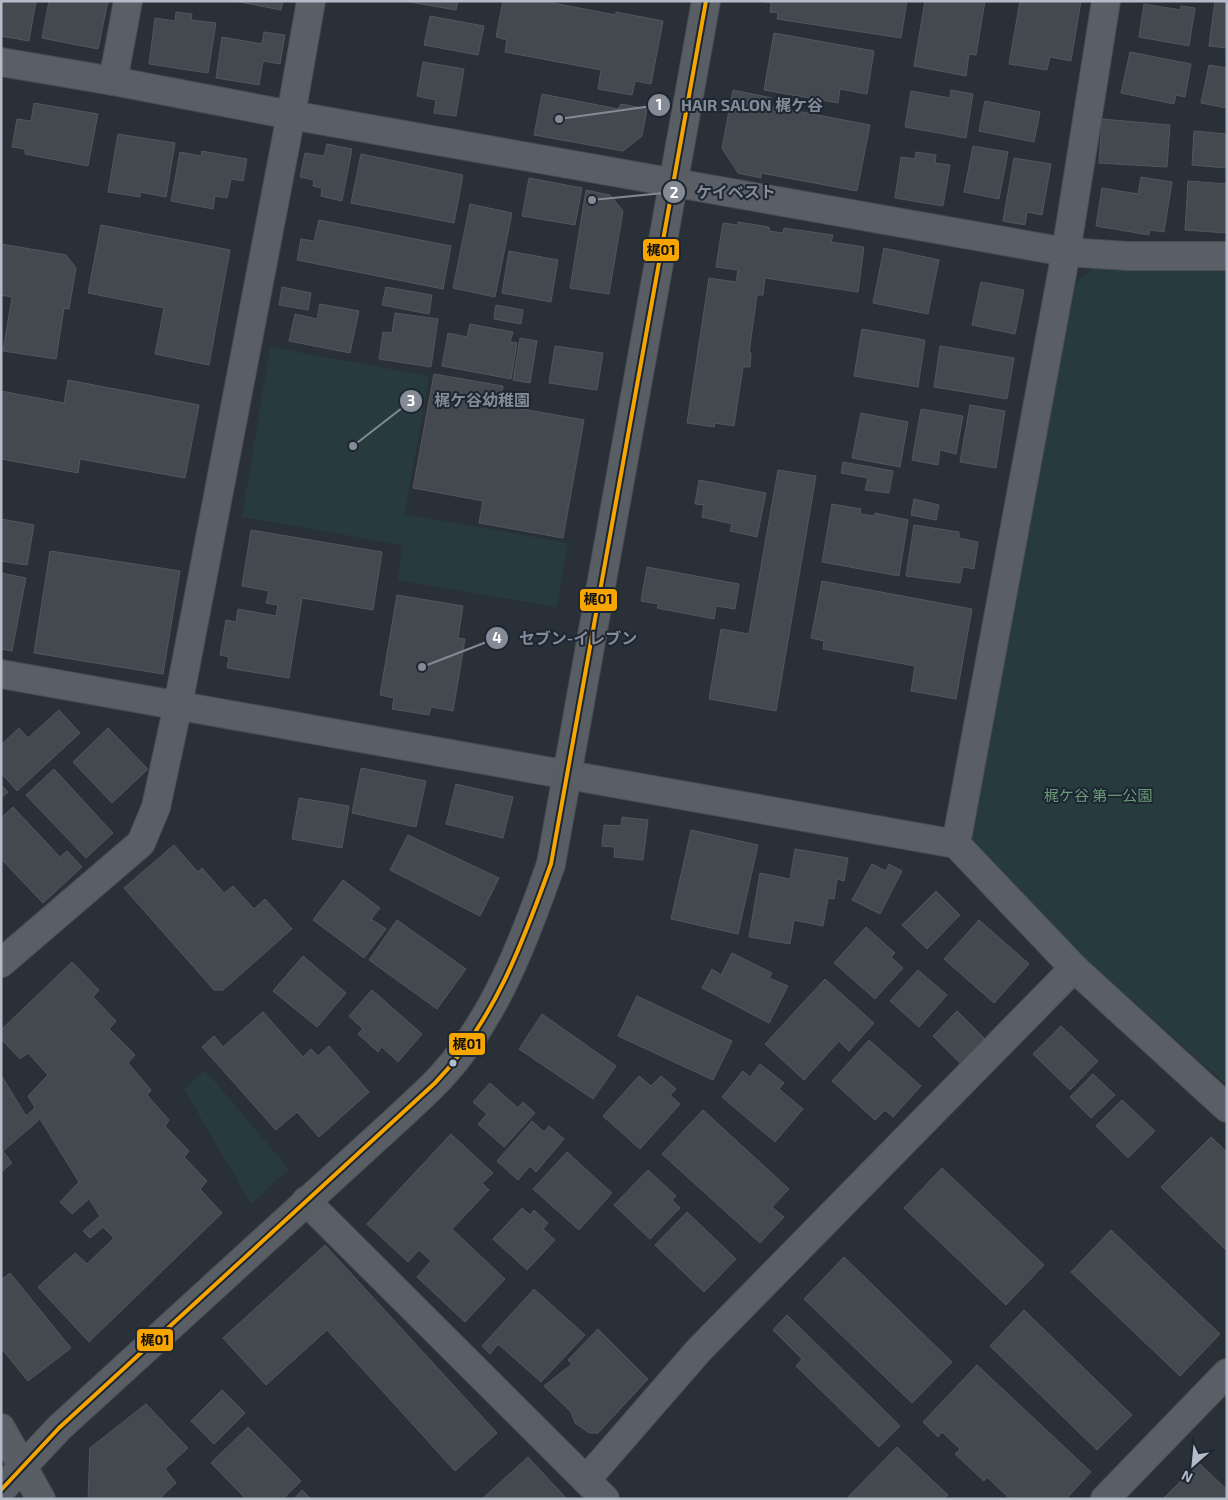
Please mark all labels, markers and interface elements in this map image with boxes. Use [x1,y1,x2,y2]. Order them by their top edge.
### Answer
callout: HAIR SALON 梶ケ谷 [646,90,833,121]
text: 1 [656,95,662,113]
text: HAIR SALON 梶ケ谷 [681,95,823,114]
callout: ケイベスト [661,177,786,208]
text: ケイベスト [696,182,776,201]
text: 2 [670,183,679,201]
line badge: 梶01 [642,238,680,262]
text: 梶01 [647,241,675,258]
callout: 梶ケ谷幼稚園 [399,385,540,416]
text: 梶ケ谷幼稚園 [434,390,530,409]
text: 3 [407,391,415,409]
line badge: 梶01 [579,588,618,612]
text: 梶01 [584,590,612,607]
callout: セブン-イレブン [484,623,648,654]
text: 4 [492,628,502,646]
text: セブン-イレブン [519,628,637,647]
park label: 梶ケ谷 第一公園 [1044,786,1152,804]
line badge: 梶01 [448,1032,486,1056]
text: 梶01 [453,1035,481,1052]
unlabelled marker [448,1058,458,1068]
line badge: 梶01 [136,1328,174,1352]
text: 梶01 [141,1331,169,1348]
north arrow [1168,1440,1218,1490]
text: N [1179,1467,1195,1487]

